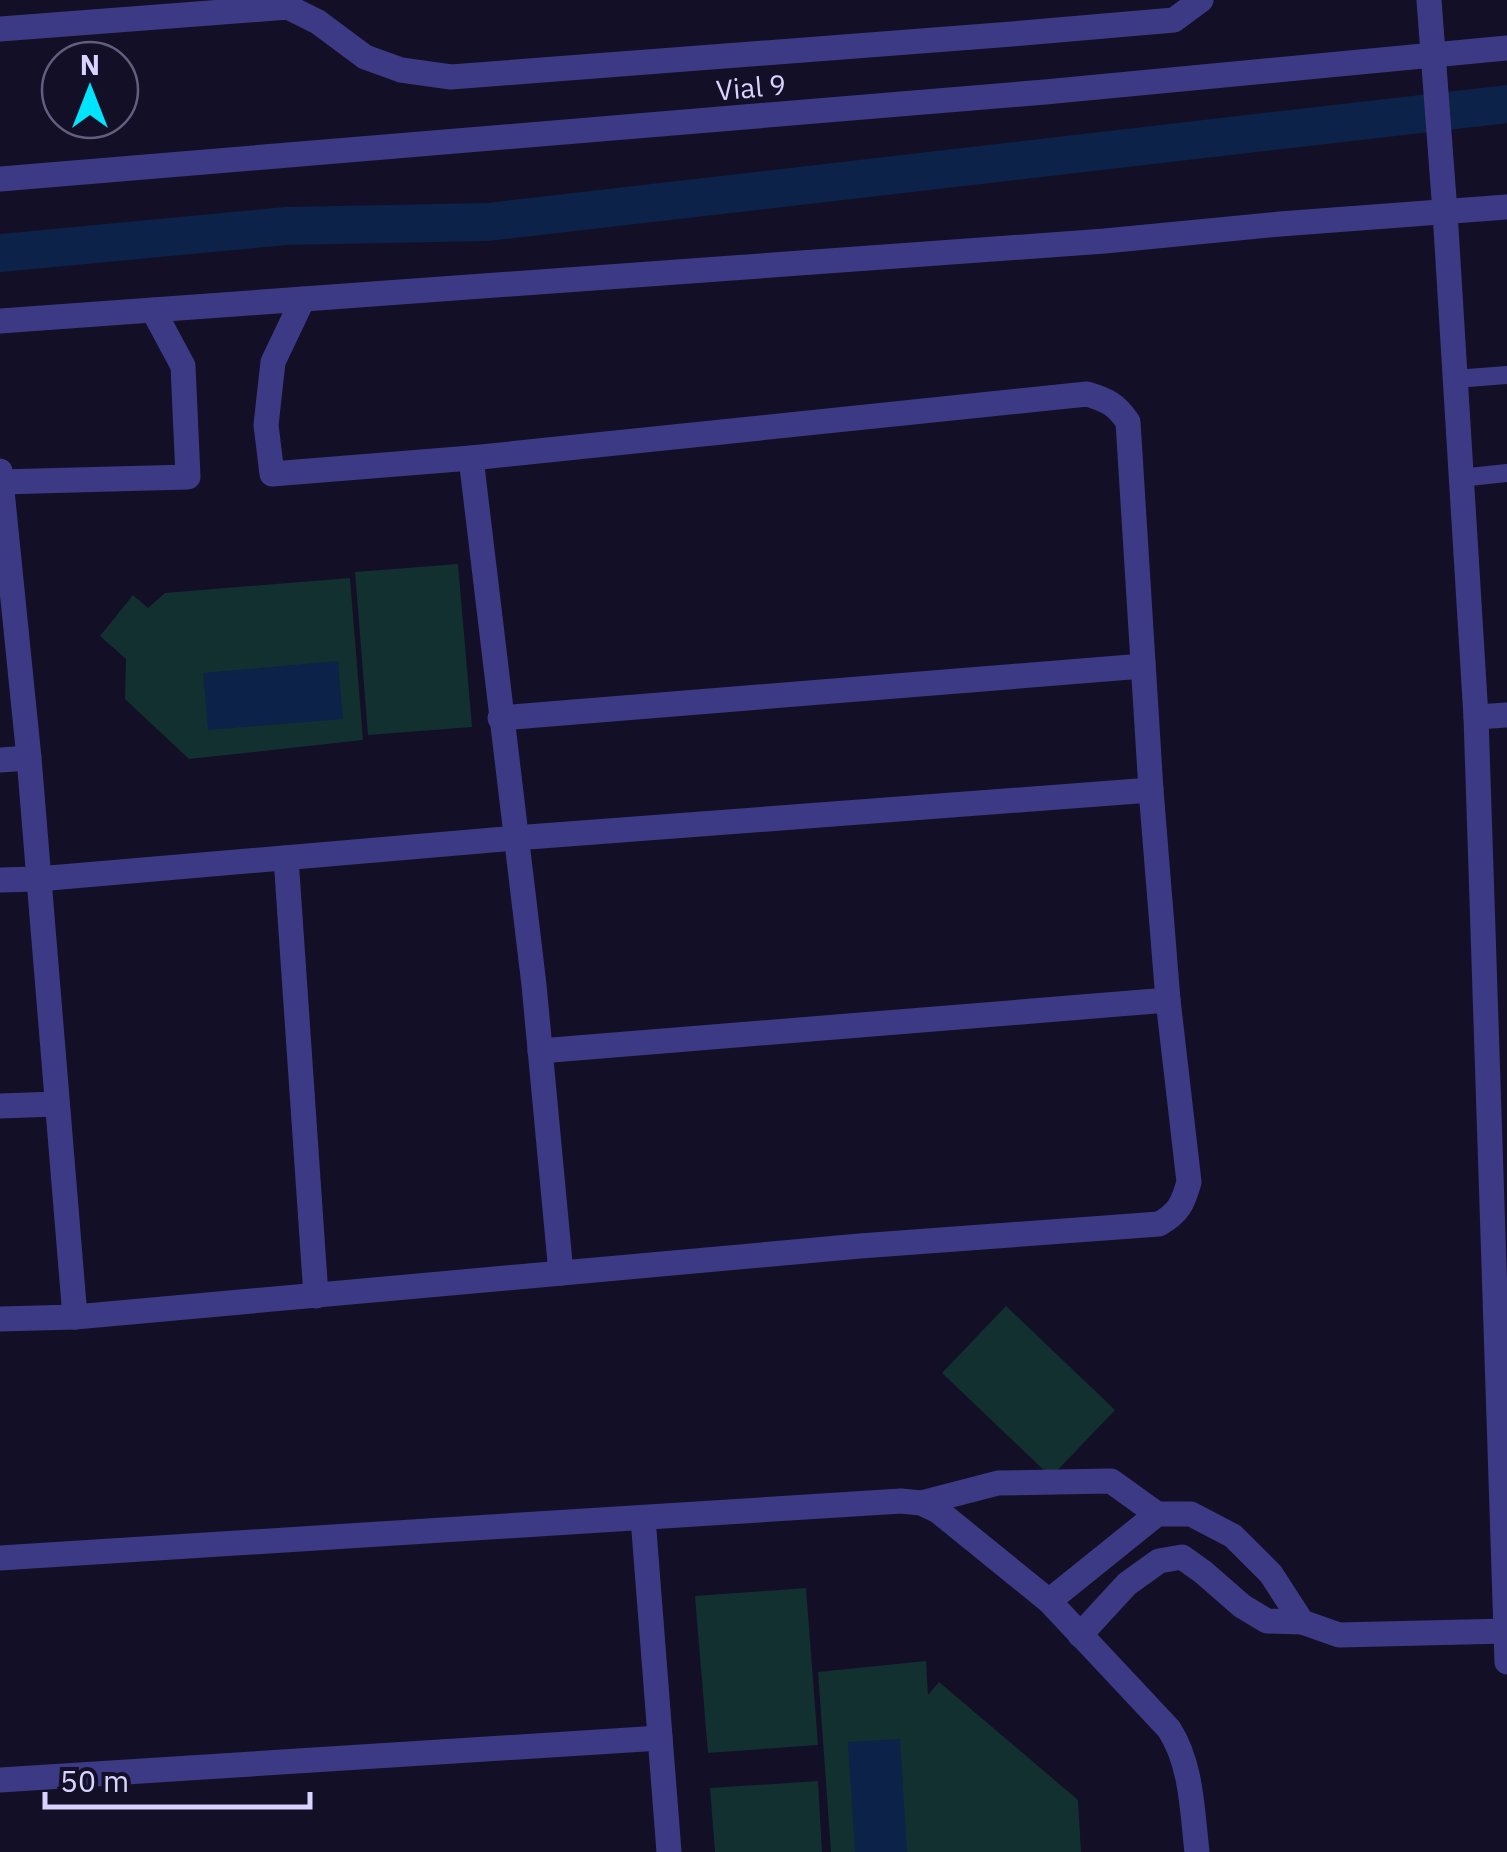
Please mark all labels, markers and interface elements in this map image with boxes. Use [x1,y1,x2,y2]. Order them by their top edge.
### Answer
north arrow [40,40,140,140]
text: N [80,46,100,83]
street label: Vial 9 [715,66,787,108]
scale bar [45,1747,310,1809]
text: 50 m [60,1761,129,1800]

